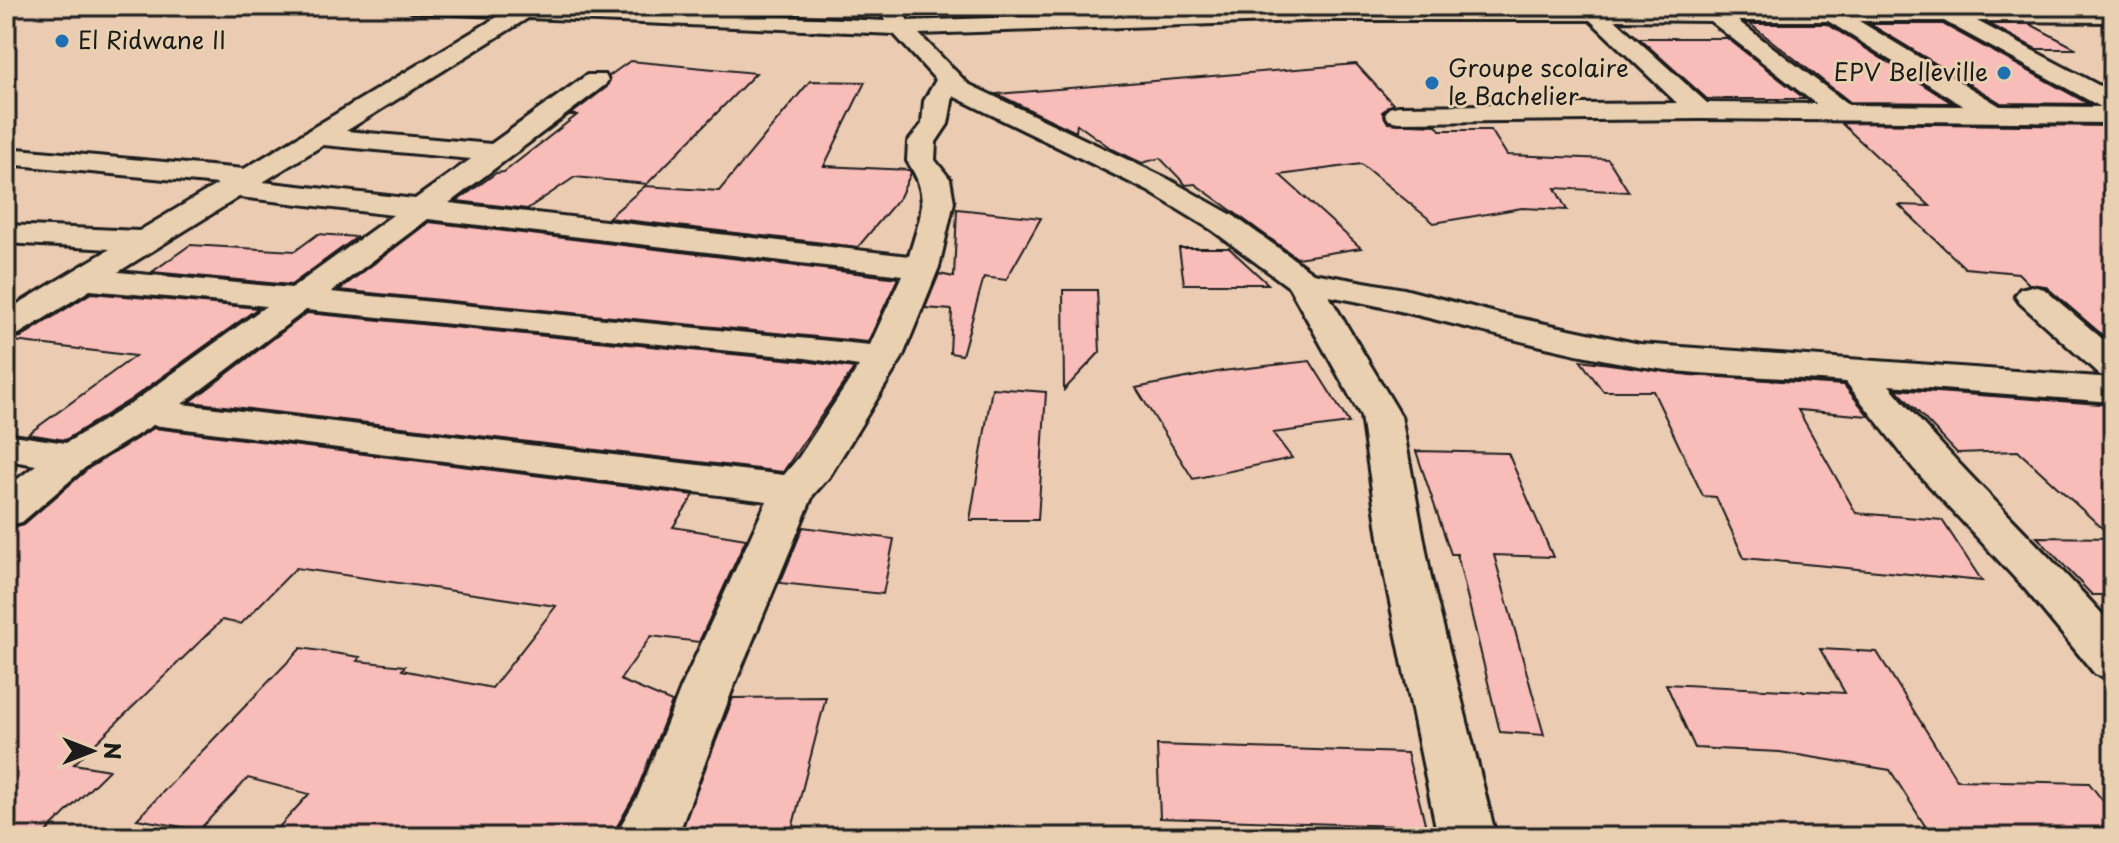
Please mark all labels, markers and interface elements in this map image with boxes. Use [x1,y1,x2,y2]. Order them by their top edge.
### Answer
place label: El Ridwane II [78,21,226,57]
marker: El Ridwane II [53,32,71,50]
place label: Groupe scolaire le Bachelier [1448,49,1629,113]
place label: EPV Belleville [1833,53,1988,89]
marker: EPV Belleville [1995,64,2013,82]
marker: Groupe scolaire le Bachelier [1423,74,1441,92]
north arrow [52,711,132,791]
text: N [97,742,130,760]

